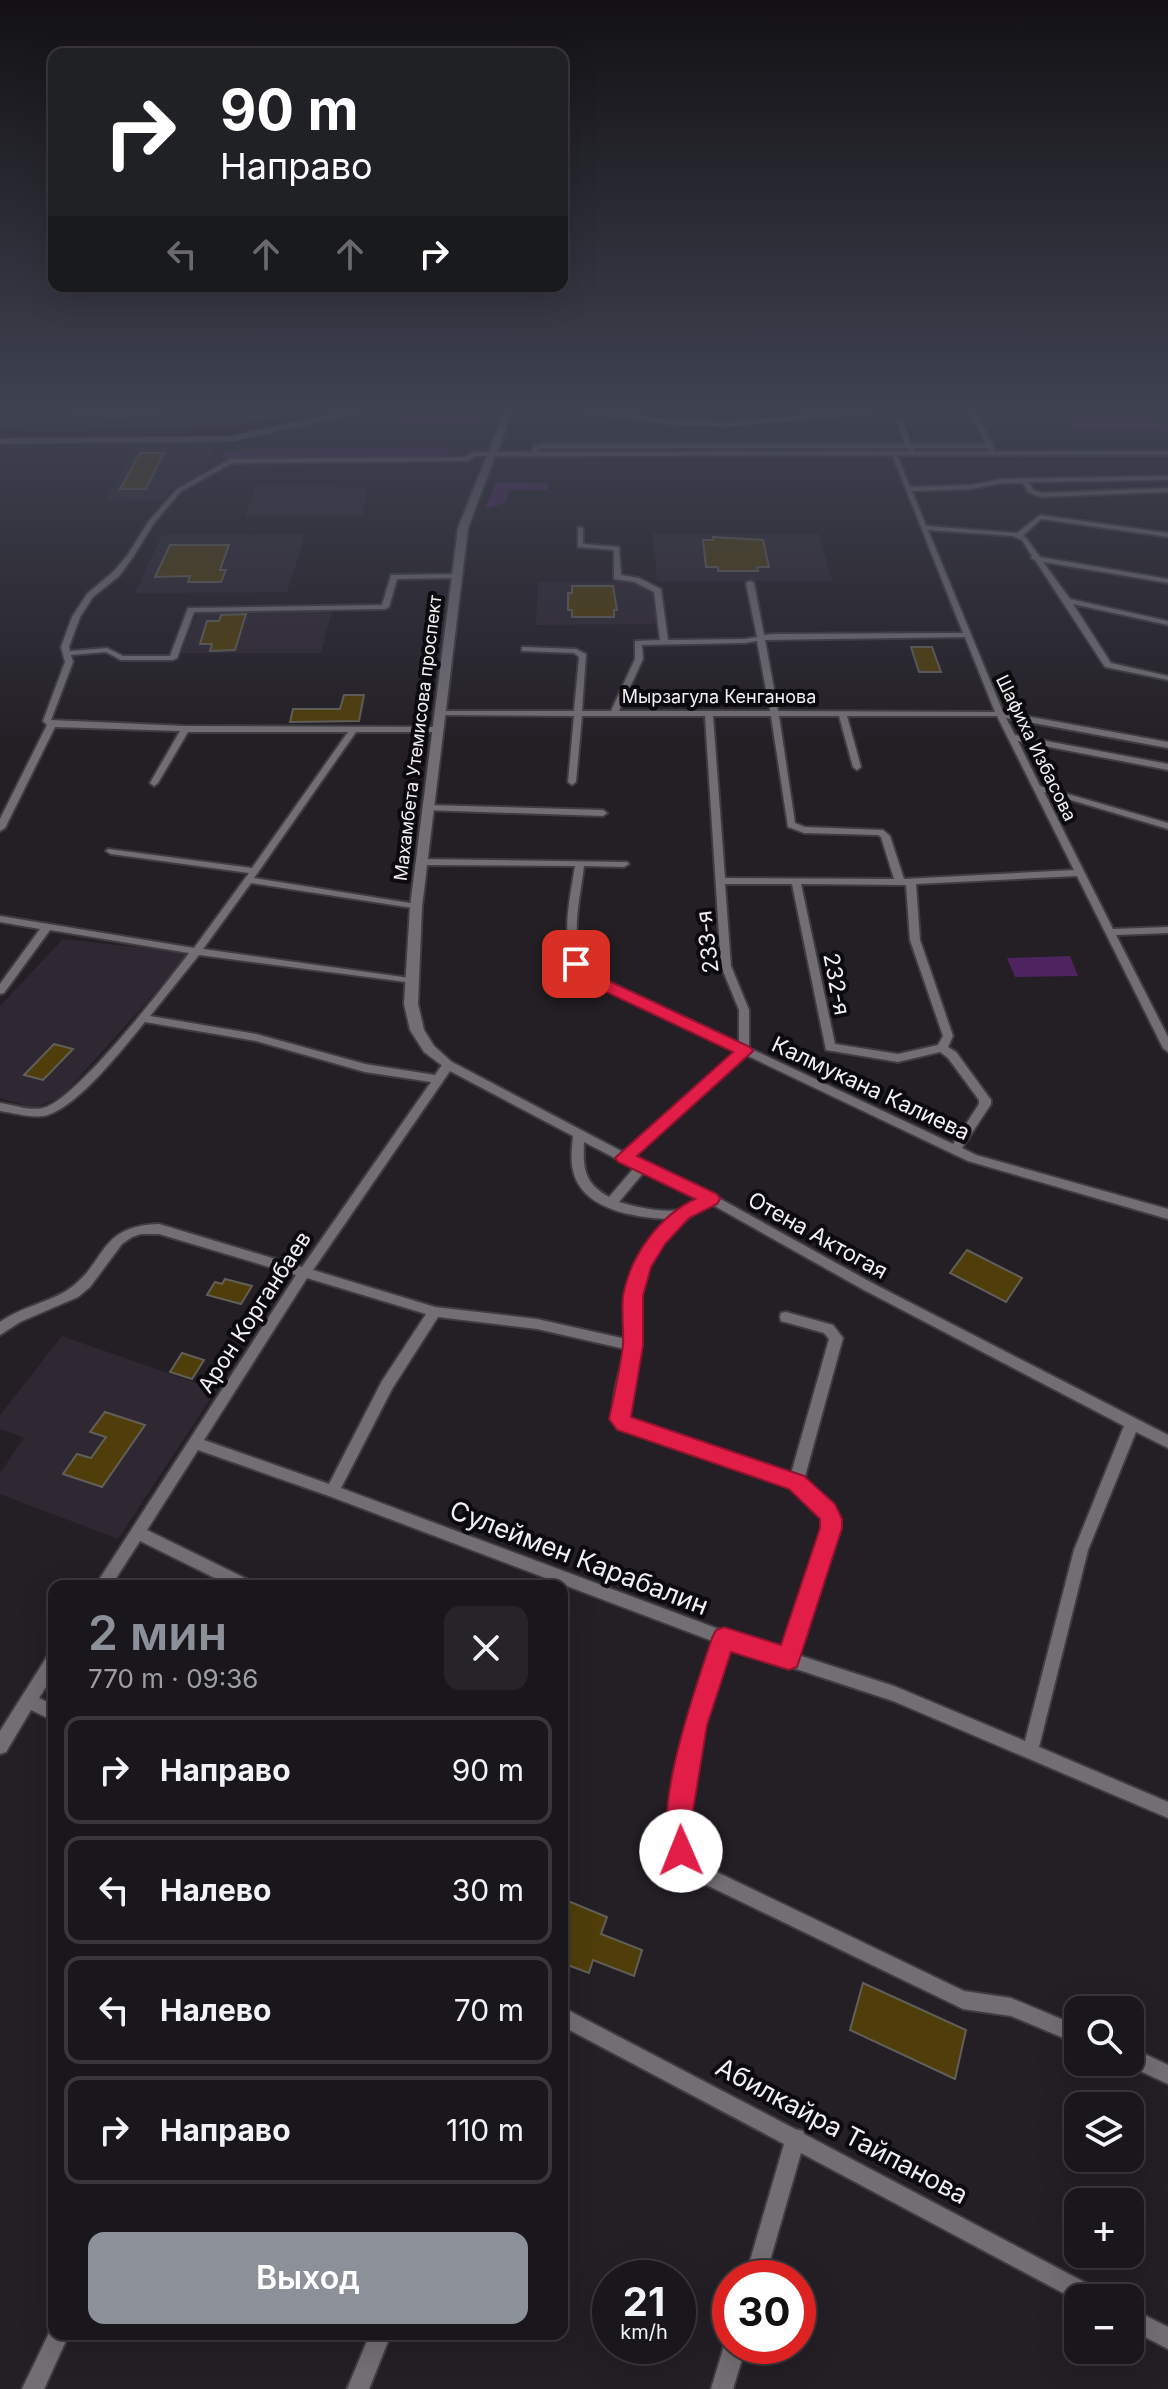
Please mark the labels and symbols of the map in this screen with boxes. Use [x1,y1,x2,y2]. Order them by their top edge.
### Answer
street label: Махамбета Утемисова проспект [390,593,446,882]
street label: Шафиха Избасова [992,671,1081,824]
street label: Мырзагула Кенганова [622,686,816,707]
street label: 233-я [690,909,724,975]
pin [542,930,610,998]
street label: 232-я [818,951,856,1017]
street label: Калмукана Калиева [768,1031,974,1145]
street label: Отена Актогая [744,1186,892,1284]
street label: Арон Корганбаев [192,1226,316,1398]
street label: Сулеймен Карабалин [446,1494,713,1621]
position arrow [639,1809,723,1893]
street label: Абилкайра Тайпанова [711,2051,973,2210]
speed limit sign: 30 [712,2260,816,2364]

